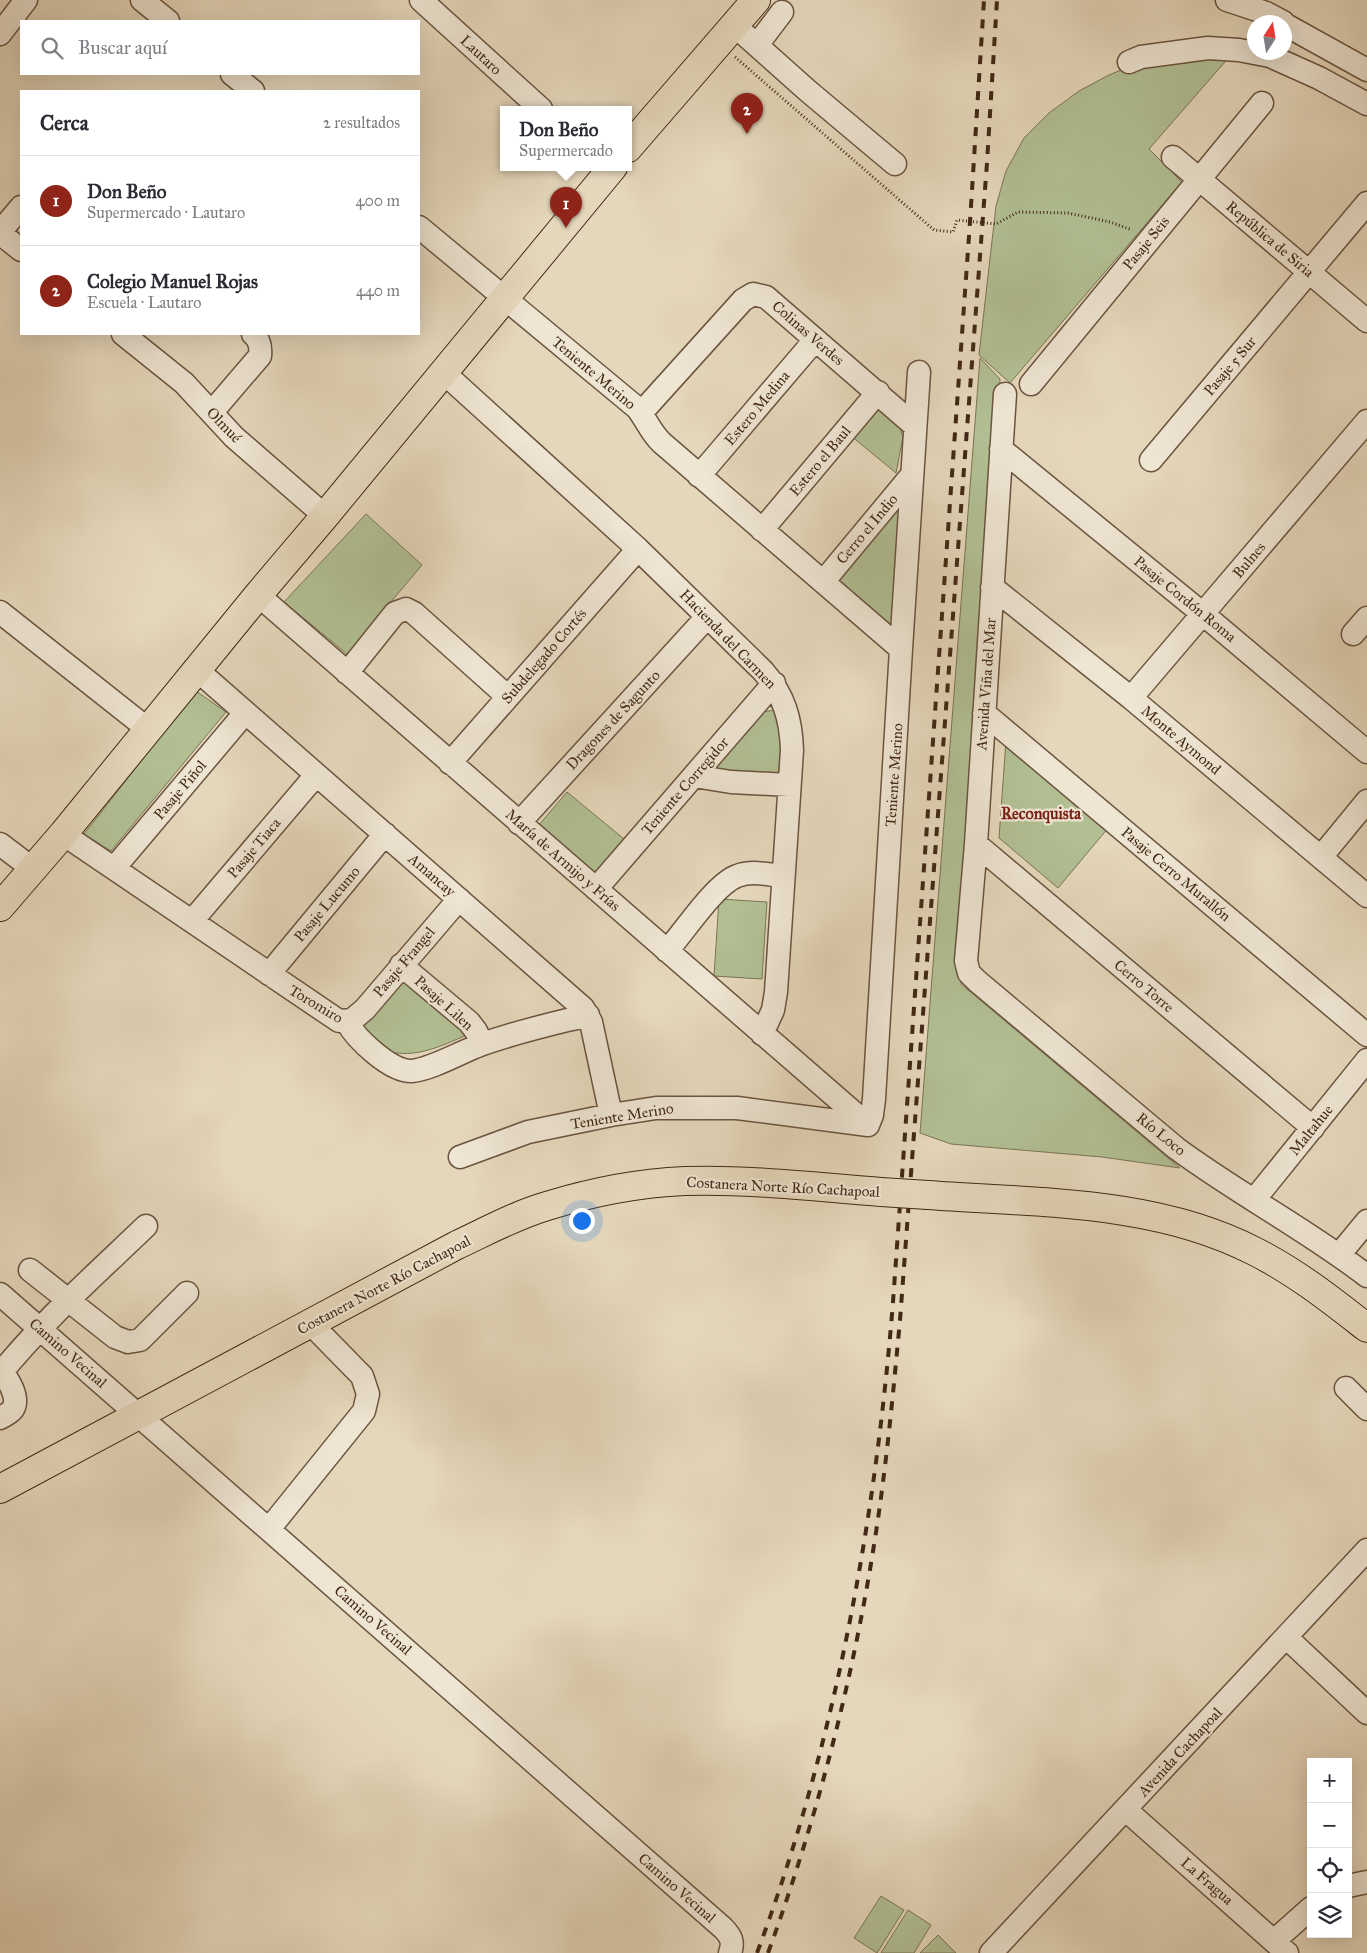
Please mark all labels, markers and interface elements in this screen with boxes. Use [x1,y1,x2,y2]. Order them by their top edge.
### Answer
north arrow [1247,15,1292,60]
search box [20,20,420,75]
street label: Lautaro [456,31,506,79]
icon: search [38,34,66,62]
text: Buscar aquí [78,36,167,59]
pin: 2 [731,93,763,134]
popup [500,106,632,171]
text: Cerca [40,110,89,136]
text: 2 resultados [323,113,400,132]
text: Don Beño [519,118,599,141]
text: Supermercado [519,141,613,160]
text: Don Beño [87,180,167,203]
pin: 1 [550,187,582,228]
text: 1 [53,191,59,210]
text: 400 m [356,191,400,210]
street label: República de Siria [1222,197,1318,281]
text: Supermercado · Lautaro [87,203,245,222]
street label: Pasaje Seis [1119,212,1173,274]
text: Colegio Manuel Rojas [87,270,258,293]
text: 2 [52,281,60,300]
text: 440 m [356,281,400,300]
text: Escuela · Lautaro [87,293,201,312]
street label: Colinas Verdes [768,297,848,369]
street label: Pasaje 5 Sur [1200,332,1260,399]
street label: Teniente Merino [549,333,640,413]
street label: Estero Medina [721,367,794,449]
street label: Olmué [203,404,246,447]
street label: Estero el Baul [785,422,855,500]
street label: Cerro el Indio [833,490,902,568]
street label: Bulnes [1229,538,1269,582]
street label: Pasaje Cordón Roma [1130,552,1240,646]
street label: Hacienda del Carmen [676,586,780,692]
street label: Subdelegado Cortés [498,605,590,707]
street label: Avenida Viña del Mar [972,617,1000,752]
street label: Dragones de Sagunto [562,666,664,774]
street label: Monte Aymond [1138,702,1225,779]
street label: Teniente Merino [881,722,907,827]
street label: Teniente Corregidor [638,733,733,839]
street label: Pasaje Piñol [150,756,211,823]
district label: Reconquista [1001,804,1082,824]
street label: María de Armijo y Frías [502,805,624,915]
street label: Pasaje Tiaca [224,814,285,882]
street label: Pasaje Cerro Murallón [1118,823,1234,925]
street label: Amancay [404,849,460,901]
street label: Pasaje Lucumo [290,862,364,945]
street label: Pasaje Frangel [369,922,439,1001]
street label: Cerro Torre [1110,956,1178,1016]
street label: Pasaje Lilen [411,972,477,1034]
street label: Toromiro [286,981,347,1027]
street label: Teniente Merino [569,1099,675,1133]
street label: Maltahue [1285,1101,1337,1159]
street label: Río Loco [1133,1109,1190,1160]
street label: Costanera Norte Río Cachapoal [686,1173,881,1201]
your location [569,1208,595,1234]
street label: Costanera Norte Río Cachapoal [294,1231,475,1338]
street label: Camino Vecinal [26,1314,111,1392]
street label: Camino Vecinal [331,1581,416,1659]
street label: Avenida Cachapoal [1133,1703,1226,1801]
map controls [1307,1758,1352,1938]
button: + [1307,1758,1352,1803]
button: − [1307,1803,1352,1848]
button: locate [1307,1848,1352,1893]
street label: Camino Vecinal [635,1849,720,1927]
street label: La Fragua [1177,1853,1237,1909]
button: layers [1307,1893,1352,1938]

